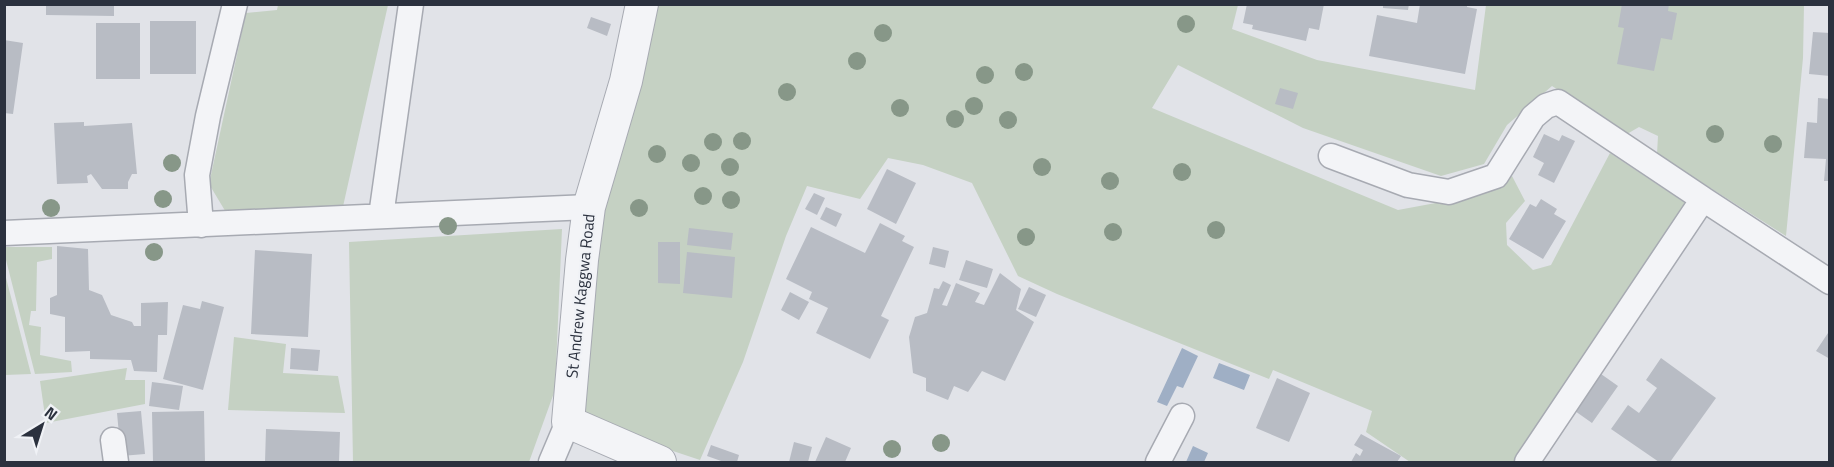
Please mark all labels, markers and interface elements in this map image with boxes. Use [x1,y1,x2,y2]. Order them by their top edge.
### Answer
street label: St Andrew Kaggwa Road [559,213,601,379]
north arrow [12,395,72,455]
text: N [39,400,63,426]

